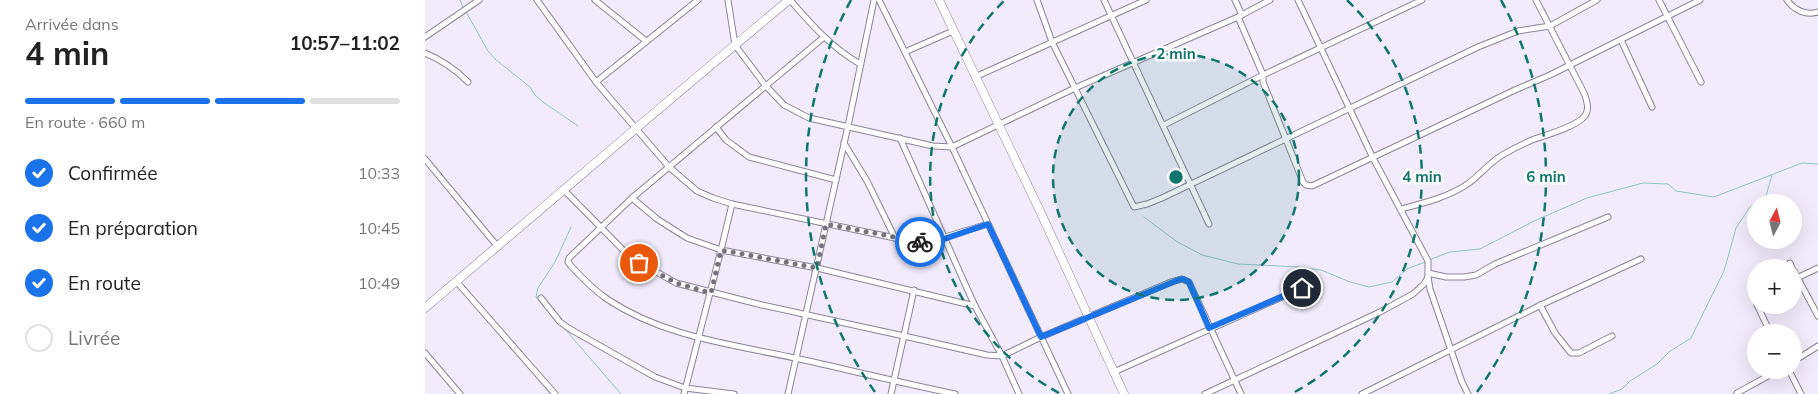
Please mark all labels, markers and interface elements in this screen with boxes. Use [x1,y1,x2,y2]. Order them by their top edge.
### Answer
text: Arrivée dans [25,14,119,34]
text: 10:57–11:02 [290,31,400,55]
text: 4 min [25,33,109,73]
text: 2 min [1156,44,1196,63]
text: En route · 660 m [25,112,145,132]
icon: check [25,159,53,187]
text: Confirmée [68,161,157,185]
text: 10:33 [358,163,400,183]
text: 4 min [1402,167,1442,186]
text: 6 min [1526,167,1566,186]
centre of rings [1167,168,1185,186]
north arrow [1747,194,1803,249]
map controls [1747,194,1802,379]
icon: check [25,214,53,242]
text: En préparation [68,216,198,240]
courier [895,217,945,267]
text: 10:45 [358,218,400,238]
icon: bike [906,228,934,256]
pin [618,242,660,284]
icon: bag [625,249,653,277]
button: + [1747,259,1802,314]
pin [1281,267,1323,309]
icon: check [25,269,53,297]
text: En route [68,271,141,295]
text: 10:49 [358,273,400,293]
icon: home [1288,274,1316,302]
button: − [1747,324,1802,379]
text: Livrée [68,326,120,350]

